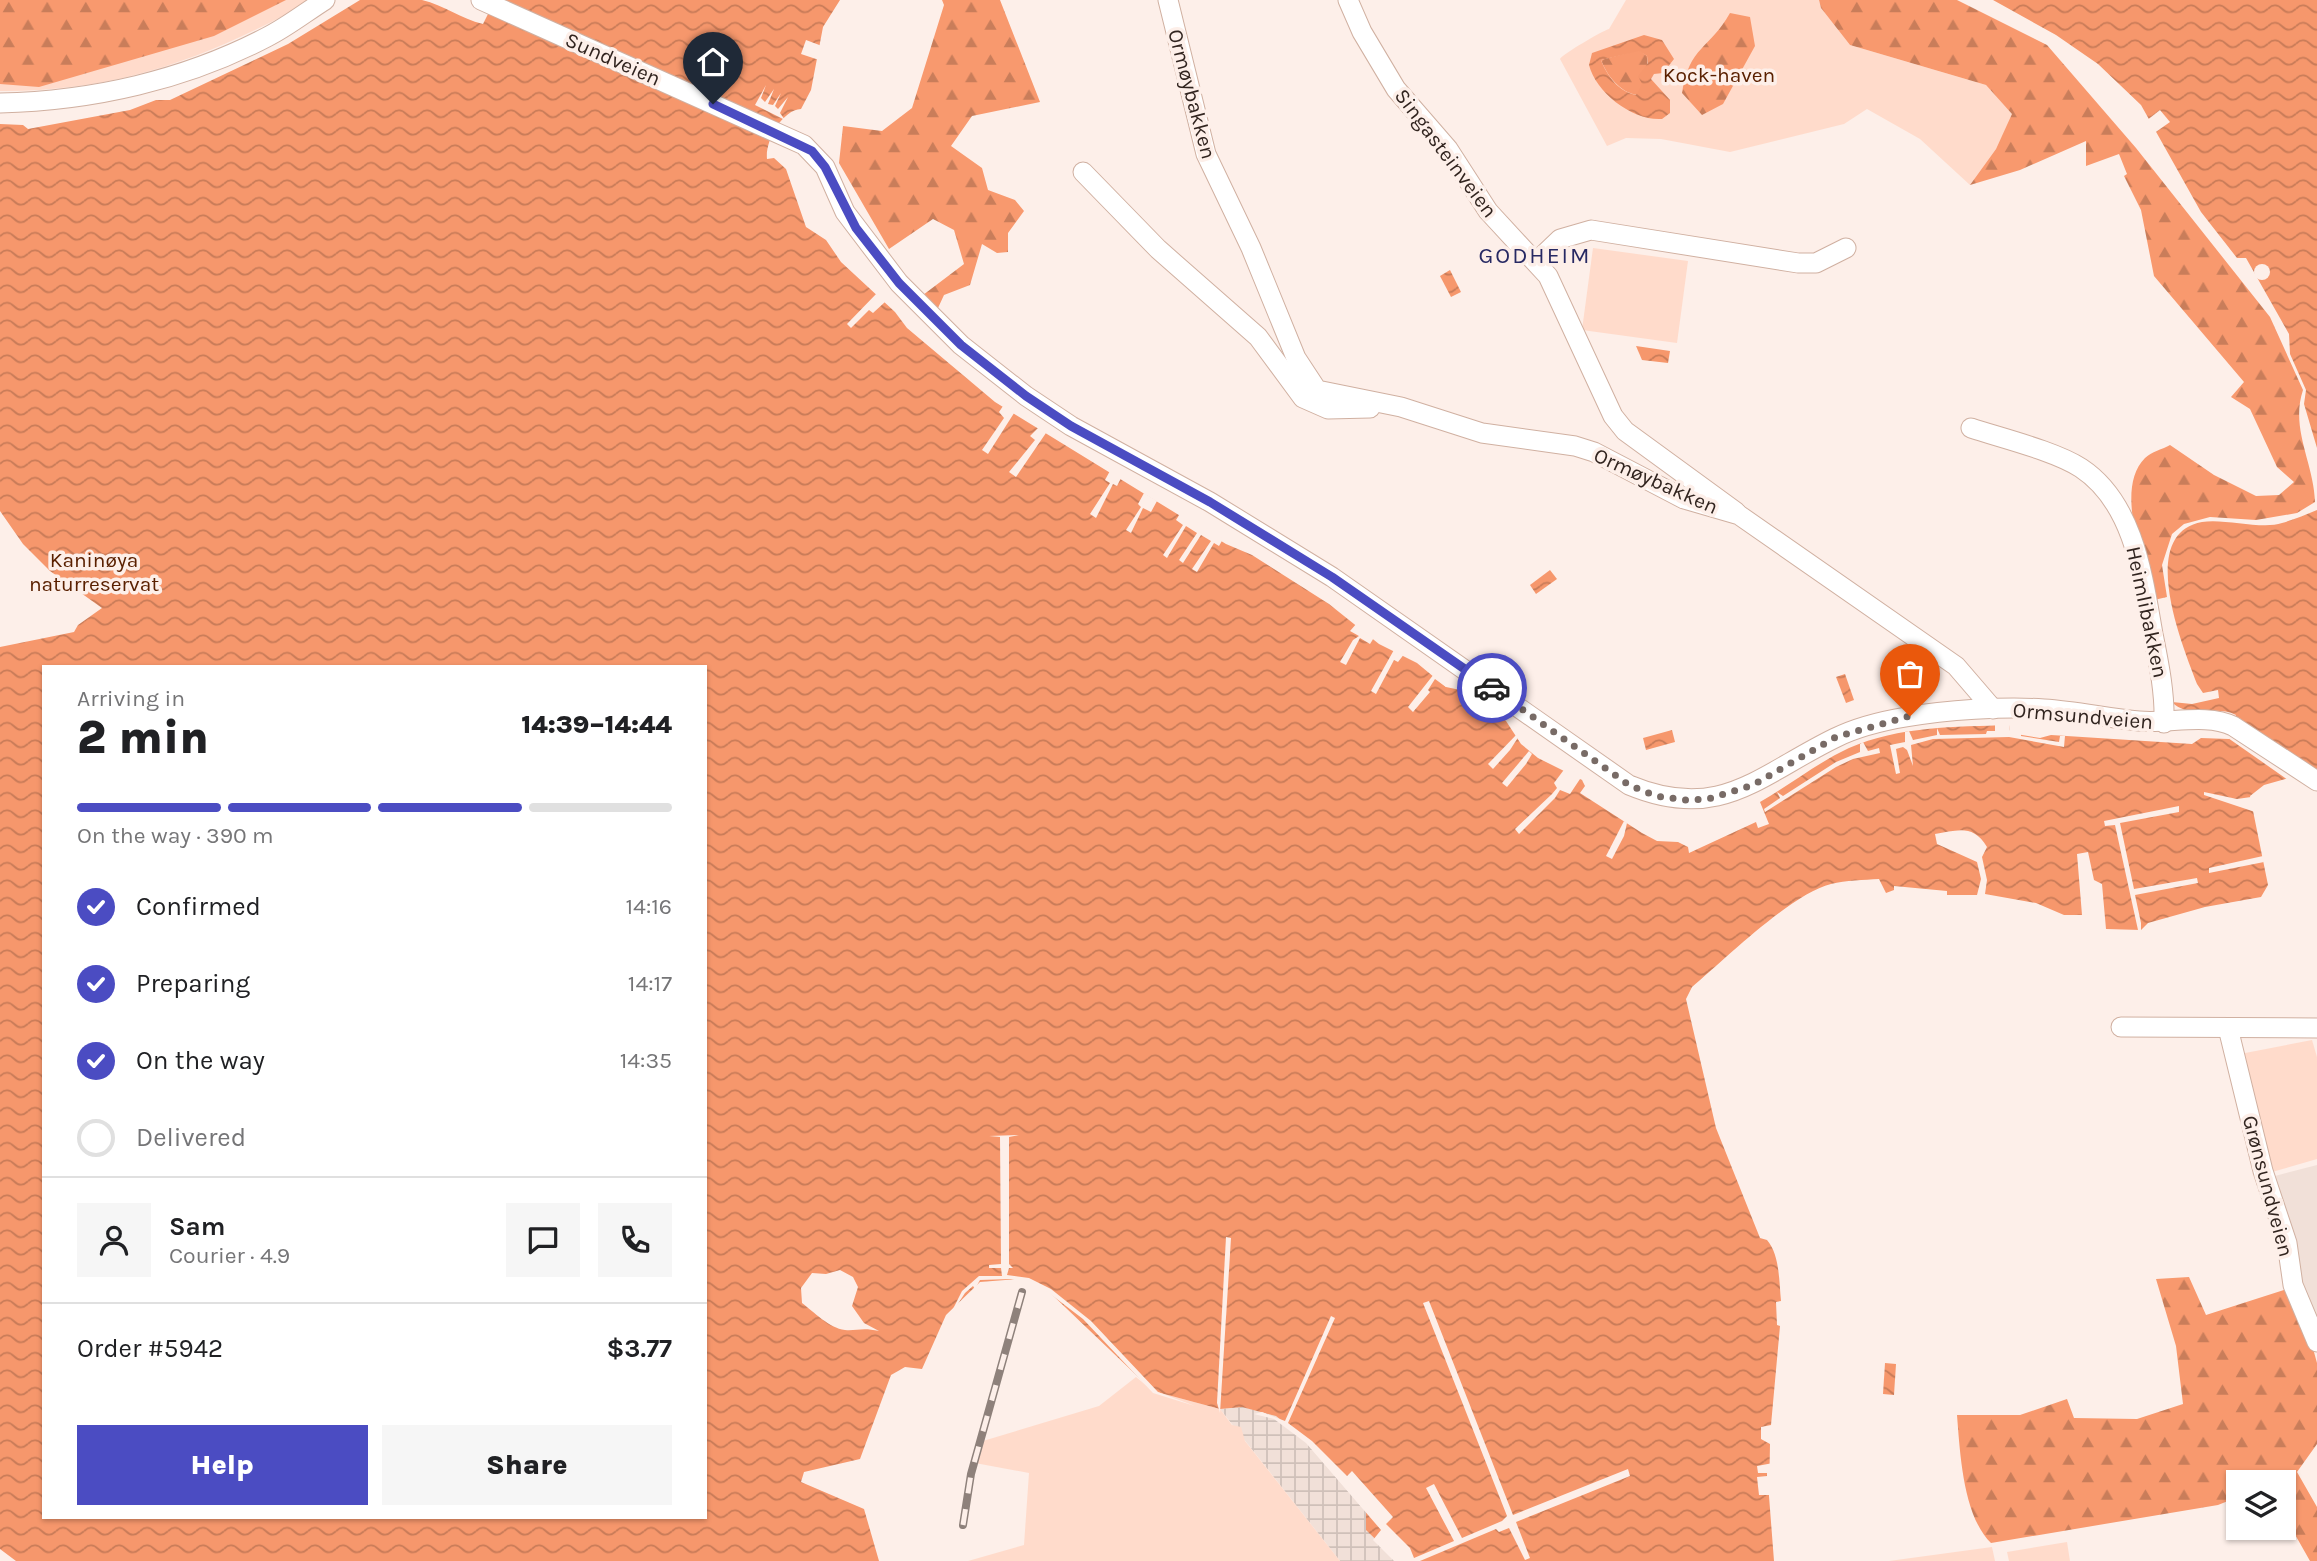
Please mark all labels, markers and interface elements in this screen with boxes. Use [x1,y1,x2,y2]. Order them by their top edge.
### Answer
street label: Sundveien [562,27,664,91]
street label: Ormøybakken [1163,27,1221,161]
pin [683,32,743,104]
icon: home [694,43,732,81]
park label: Kock-haven [1663,63,1775,87]
street label: Singasteinveien [1390,84,1502,222]
district label: GODHEIM [1478,242,1592,269]
street label: Ormøybakken [1590,443,1722,519]
street label: Heimlibakken [2121,544,2173,680]
park label: Kaninøya naturreservat [29,548,159,596]
pin [1880,644,1940,716]
courier [1457,653,1527,723]
icon: bag [1891,655,1929,693]
icon: car [1473,669,1511,707]
text: Arriving in [77,685,185,712]
street label: Ormsundveien [2012,698,2154,734]
text: 14:39–14:44 [521,709,672,740]
text: 2 min [77,711,209,765]
text: On the way · 390 m [77,822,274,849]
icon: check [77,888,115,926]
text: Confirmed [136,891,261,922]
text: 14:16 [625,893,672,920]
icon: check [77,965,115,1003]
text: Preparing [136,968,250,999]
text: 14:17 [628,970,672,997]
icon: check [77,1042,115,1080]
text: On the way [136,1045,265,1076]
text: 14:35 [620,1047,672,1074]
street label: Grønsundveien [2238,1113,2298,1259]
text: Delivered [136,1122,246,1153]
button: person [77,1203,151,1277]
button: chat [506,1203,580,1277]
button: phone [598,1203,672,1277]
text: Sam [169,1211,225,1242]
text: Courier · 4.9 [169,1242,290,1269]
text: Order #5942 [77,1333,223,1364]
text: $3.77 [606,1333,672,1364]
button: Help [77,1425,368,1505]
button: Share [382,1425,672,1505]
map controls [2226,1470,2296,1540]
button: layers [2226,1470,2296,1540]

